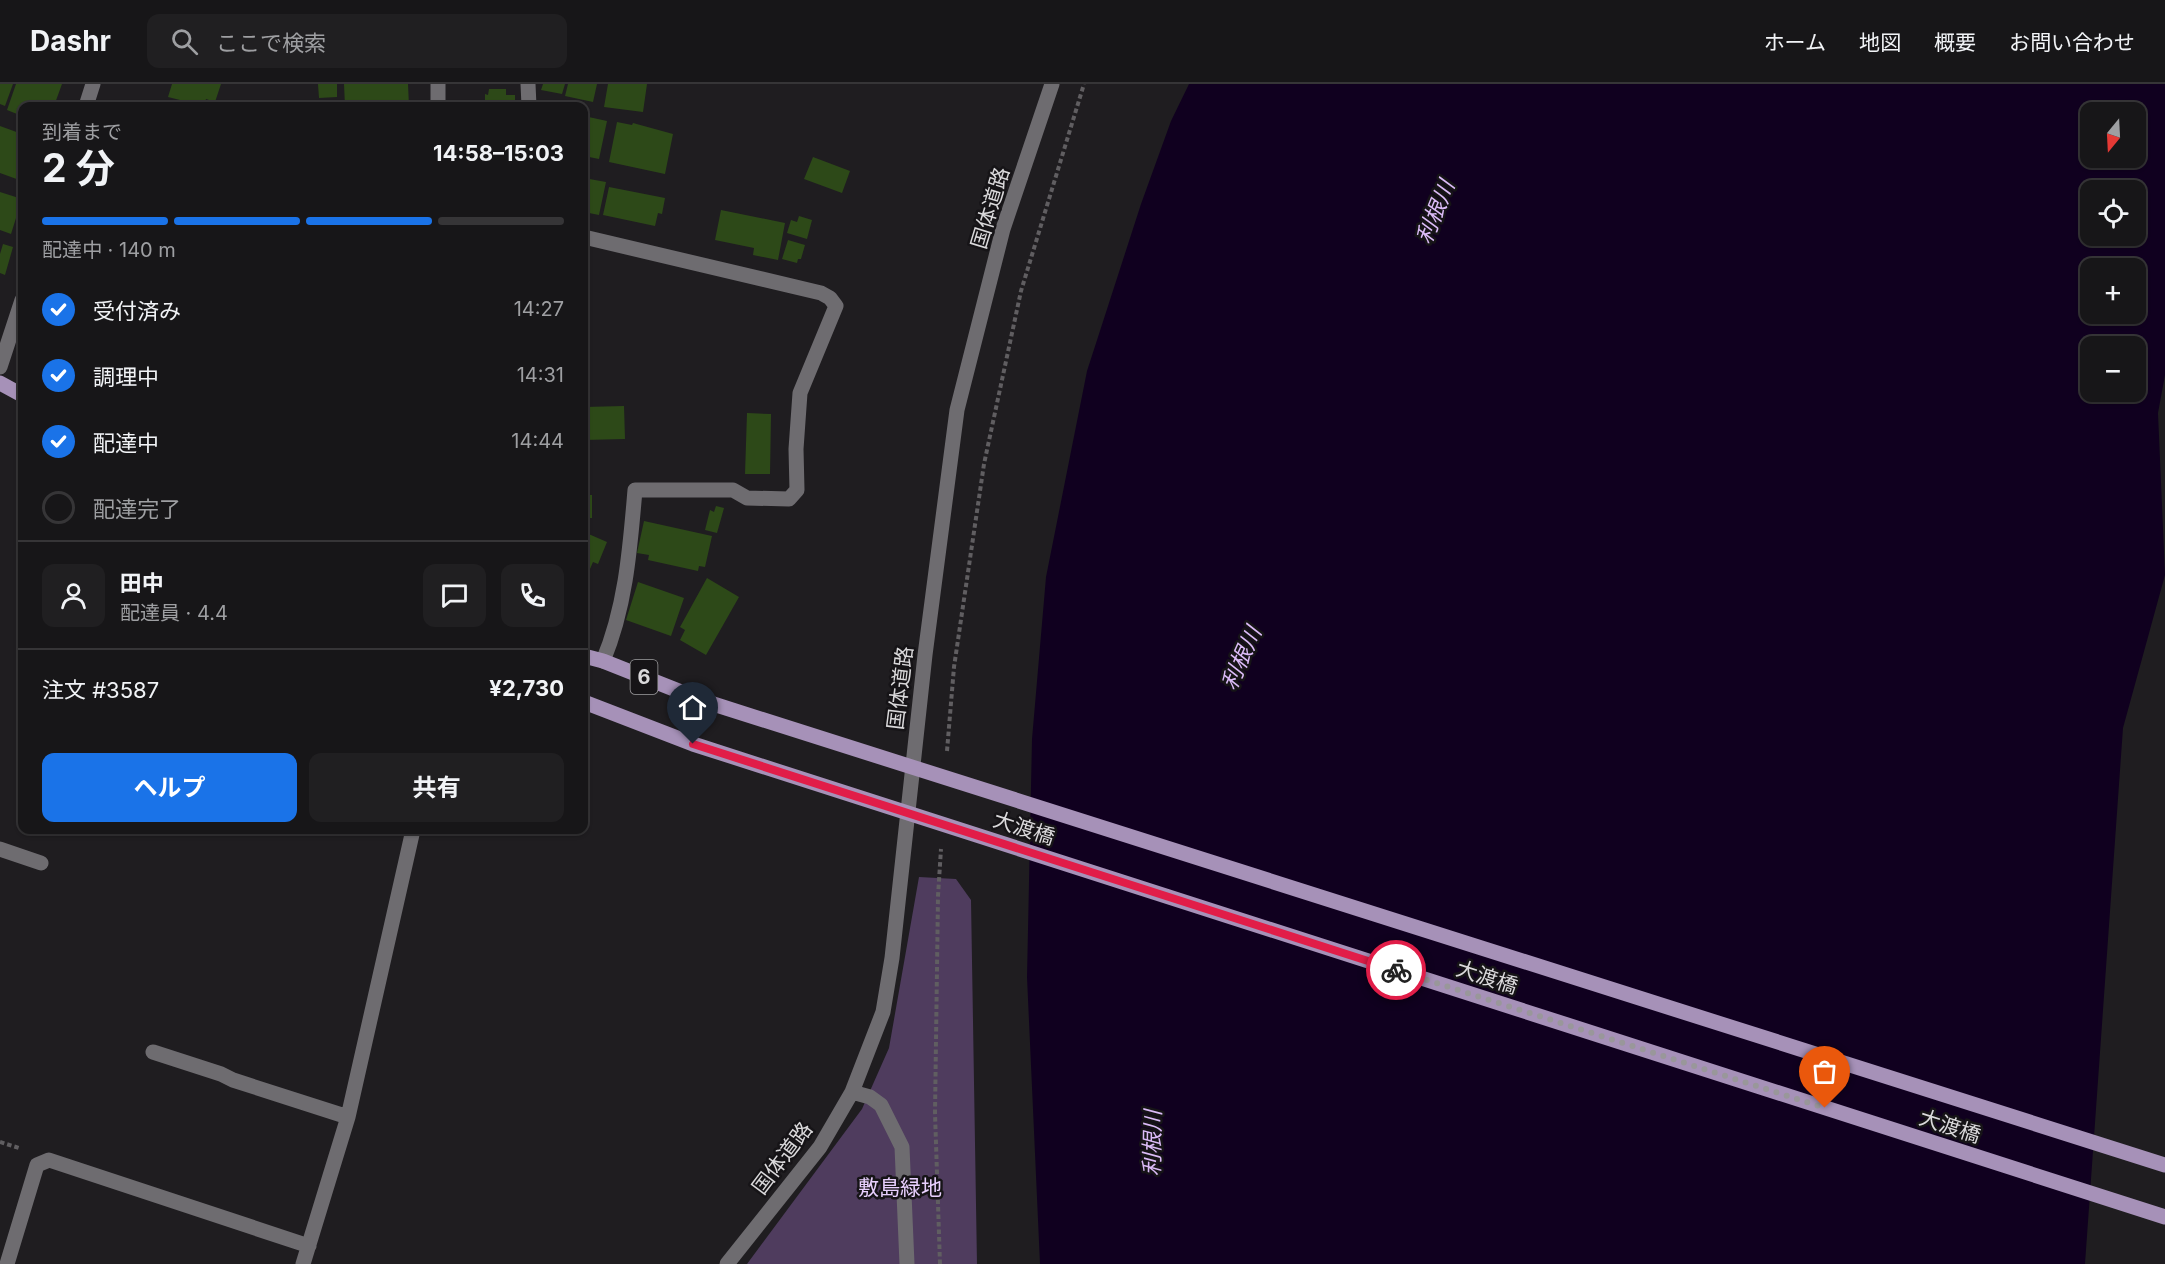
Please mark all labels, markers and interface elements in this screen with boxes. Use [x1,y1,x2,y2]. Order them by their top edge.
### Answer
search box [147,14,567,68]
text: Dashr [30,24,111,58]
icon: search [168,25,201,58]
text: ここで検索 [216,30,326,56]
text: ホーム [1764,30,1826,55]
text: 地図 [1859,30,1901,55]
text: 概要 [1934,30,1976,55]
text: お問い合わせ [2009,30,2135,55]
north arrow [2080,102,2146,168]
map controls [2080,102,2146,402]
text: 到着まで [42,120,122,144]
text: 14:58–15:03 [433,140,564,166]
text: 2 分 [42,144,115,191]
street label: 国体道路 [966,164,1014,252]
water label: 利根川 [1411,175,1460,247]
button: locate [2080,180,2146,246]
text: 配達中 · 140 m [42,238,176,262]
button: + [2080,258,2146,324]
icon: check [42,293,75,326]
text: 14:27 [514,297,564,321]
text: 受付済み [93,298,181,324]
button: − [2080,336,2146,402]
icon: check [42,359,75,392]
text: 14:31 [517,363,564,387]
text: 調理中 [93,364,159,390]
icon: check [42,425,75,458]
text: 14:44 [511,429,564,453]
text: 配達中 [93,430,159,456]
text: 配達完了 [93,496,181,522]
button: person [42,564,105,627]
button: chat [423,564,486,627]
button: phone [501,564,564,627]
text: 田中 [120,570,164,596]
text: 配達員 · 4.4 [120,601,228,625]
water label: 利根川 [1216,621,1267,693]
street label: 国体道路 [882,645,918,731]
road number: 6 [630,660,658,694]
text: ¥2,730 [489,675,564,701]
text: 注文 #3587 [42,677,159,703]
pin [667,682,718,744]
icon: home [676,691,709,724]
button: ヘルプ [42,753,297,822]
button: 共有 [309,753,564,822]
street label: 大渡橋 [990,806,1058,850]
courier [1366,940,1426,1000]
icon: bike [1380,954,1413,987]
street label: 大渡橋 [1453,955,1521,999]
pin [1799,1046,1850,1108]
icon: bag [1808,1055,1841,1088]
street label: 大渡橋 [1916,1104,1984,1148]
water label: 利根川 [1138,1108,1166,1176]
street label: 国体道路 [747,1117,817,1199]
park label: 敷島緑地 [858,1175,942,1200]

